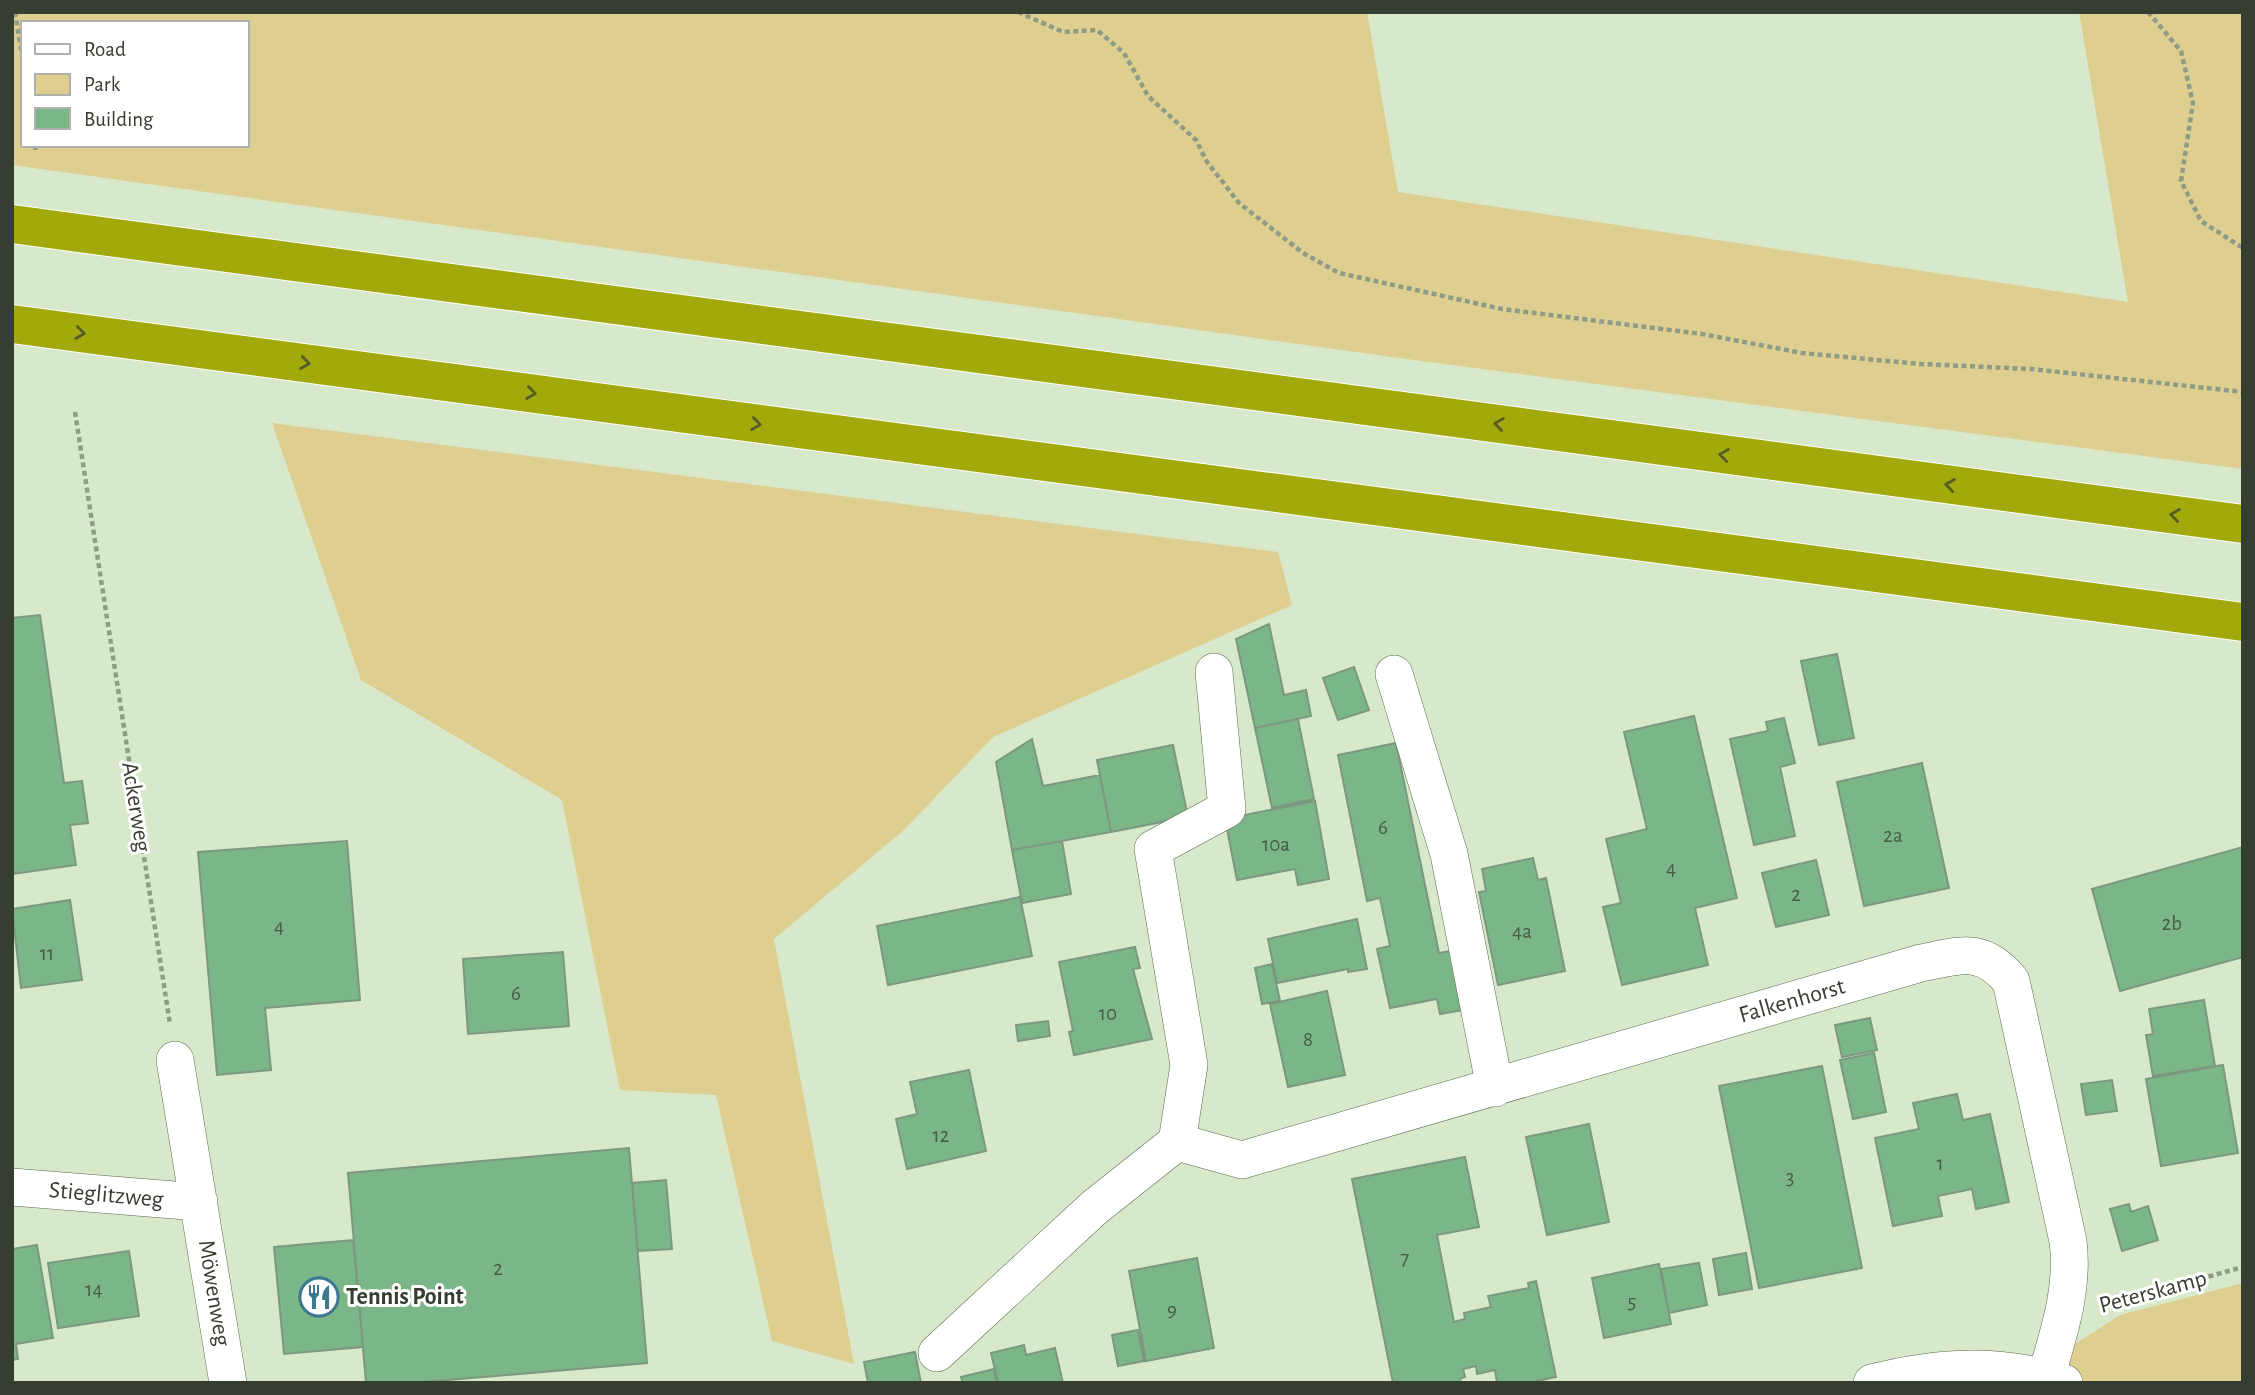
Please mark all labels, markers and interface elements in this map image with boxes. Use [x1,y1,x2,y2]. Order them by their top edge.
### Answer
legend [21,21,248,147]
text: Road [84,39,126,60]
text: Park [84,74,121,95]
text: Building [84,109,154,130]
one-way arrow [74,325,86,340]
one-way arrow [300,355,311,370]
one-way arrow [525,386,537,401]
one-way arrow [750,416,762,431]
one-way arrow [1493,417,1505,432]
one-way arrow [1718,447,1730,462]
one-way arrow [1944,477,1955,492]
one-way arrow [2169,508,2181,523]
street label: Ackerweg [117,760,155,854]
house number: 6 [1378,817,1388,838]
house number: 2a [1883,825,1903,846]
house number: 10a [1262,834,1290,855]
house number: 4 [1666,858,1676,879]
house number: 2 [1791,884,1801,905]
house number: 2b [2162,913,2182,934]
house number: 4 [274,916,284,937]
house number: 4a [1512,921,1532,942]
house number: 11 [40,943,54,964]
street label: Falkenhorst [1736,974,1848,1028]
house number: 6 [511,983,521,1004]
house number: 10 [1099,1003,1117,1024]
house number: 8 [1303,1029,1313,1050]
house number: 12 [933,1125,949,1146]
house number: 1 [1936,1153,1944,1174]
house number: 3 [1786,1167,1794,1188]
street label: Stieglitzweg [48,1178,165,1212]
street label: Möwenweg [194,1238,234,1348]
house number: 7 [1401,1248,1410,1269]
house number: 2 [493,1258,503,1279]
street label: Peterskamp [2097,1266,2209,1318]
restaurant icon: Tennis Point [298,1276,340,1318]
house number: 14 [85,1279,103,1300]
place label: Tennis Point [346,1285,464,1309]
house number: 5 [1628,1291,1636,1312]
house number: 9 [1167,1299,1177,1320]

